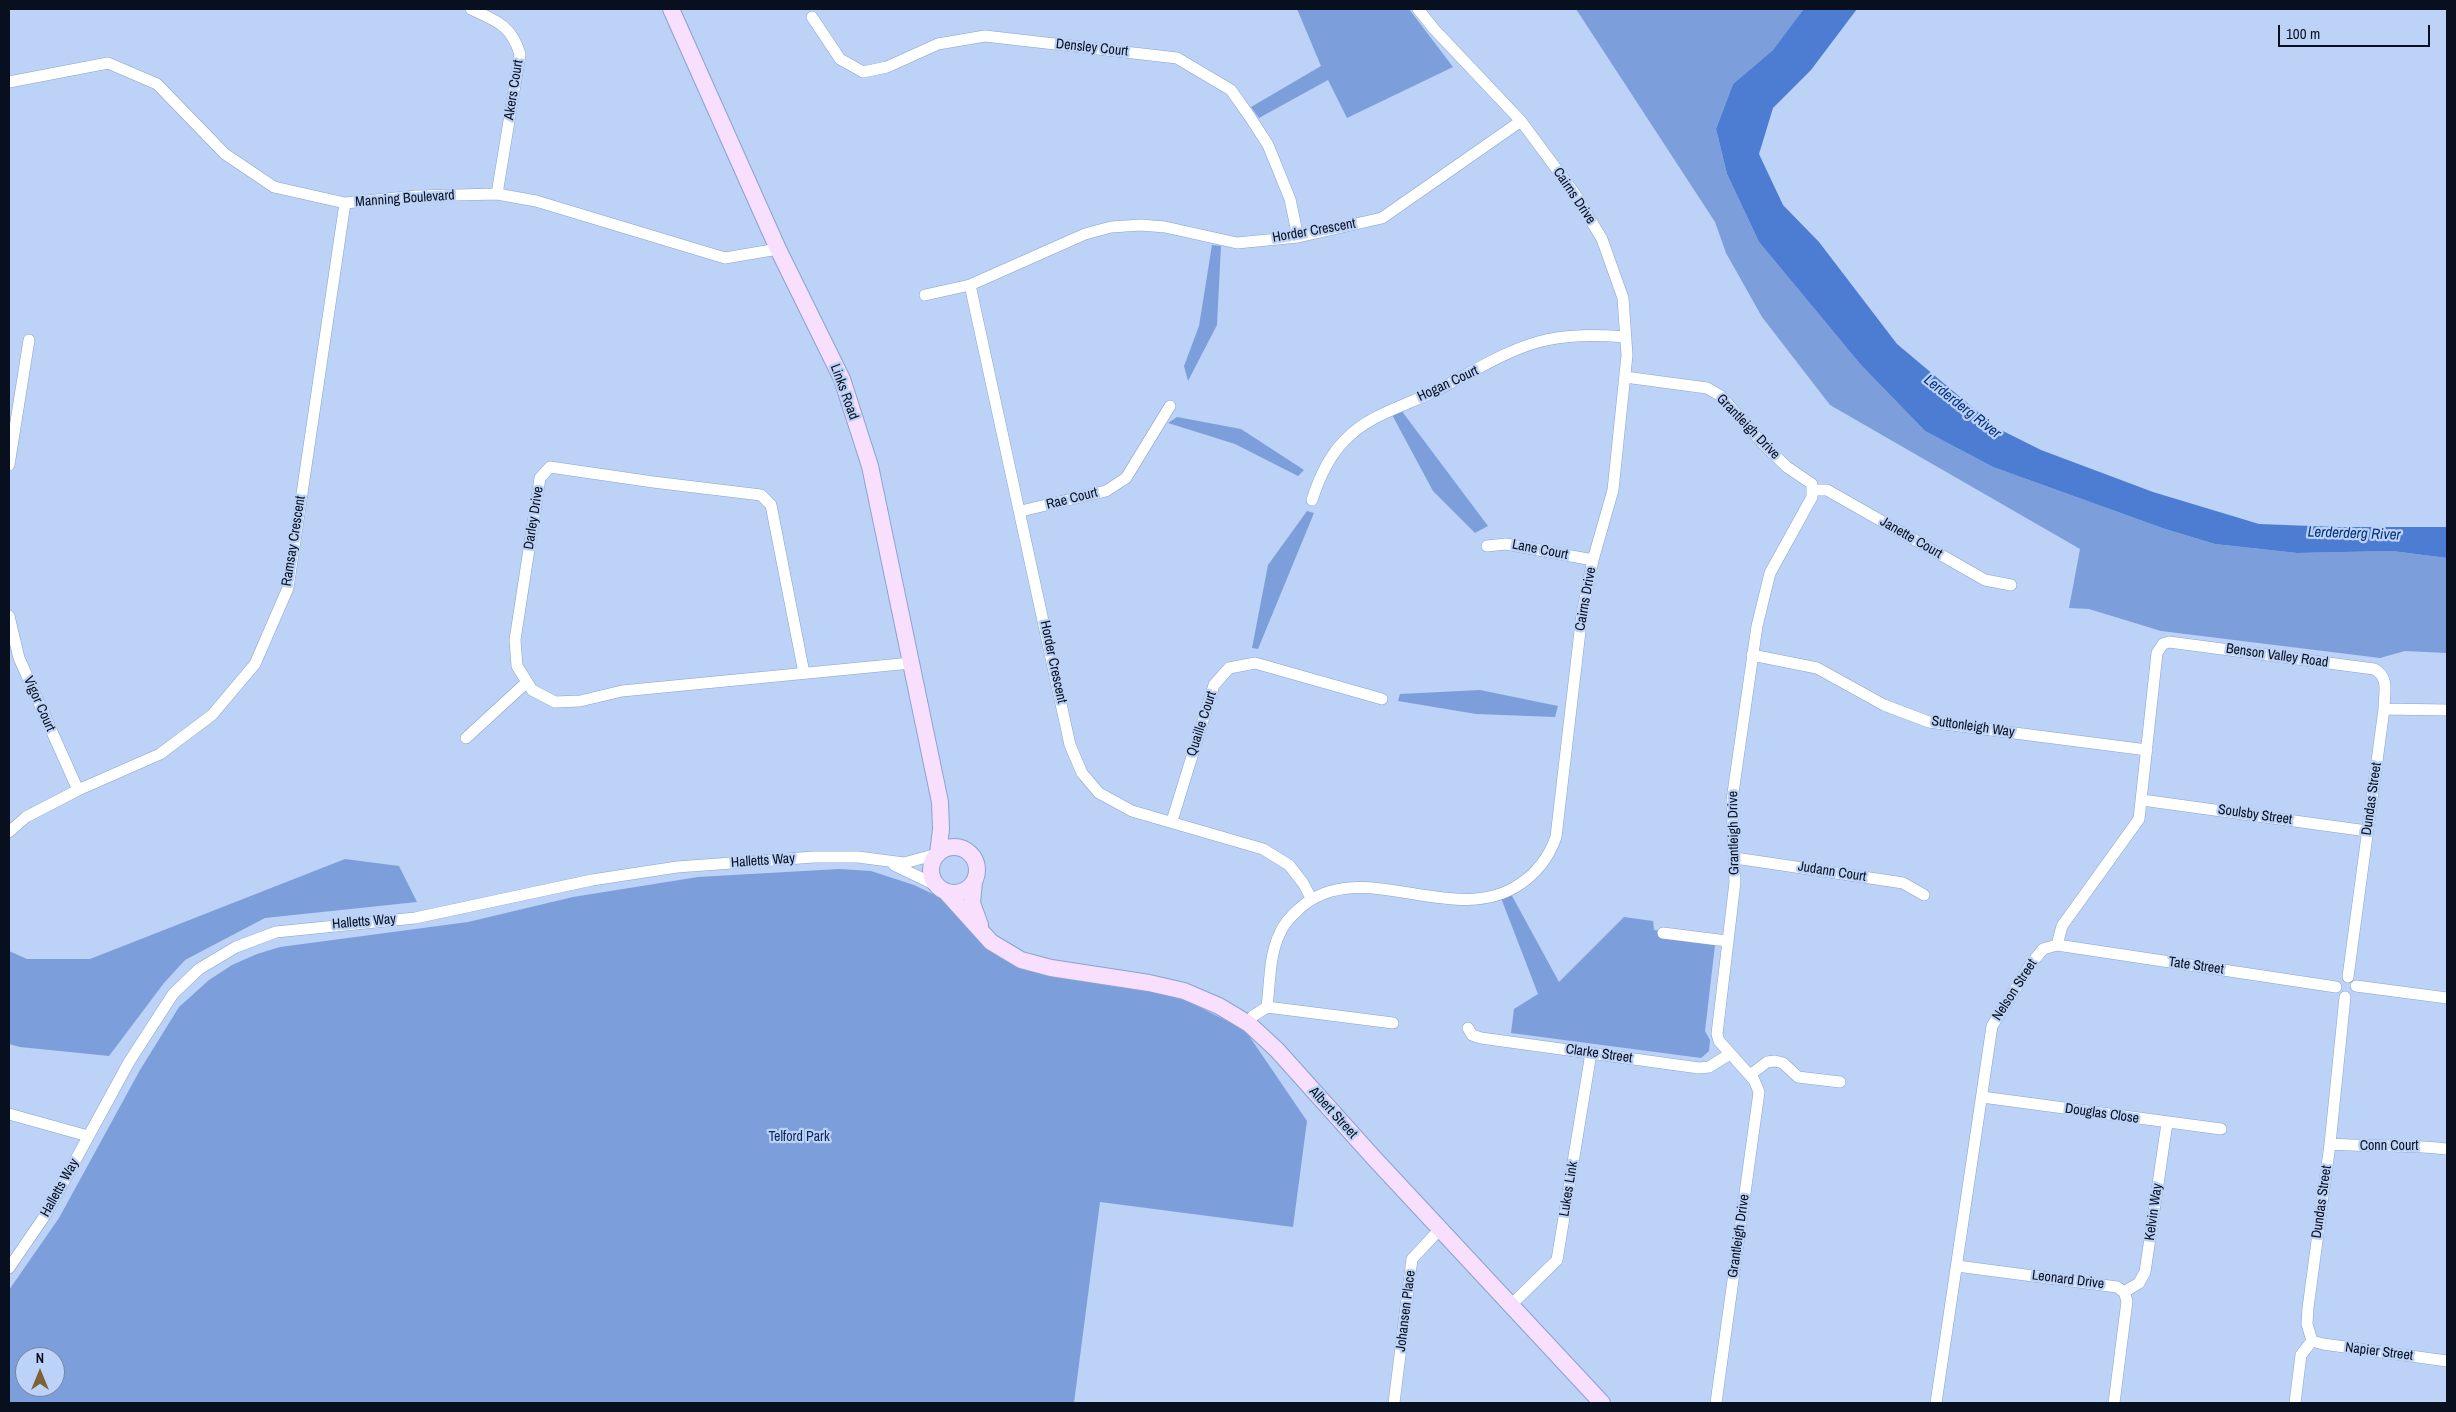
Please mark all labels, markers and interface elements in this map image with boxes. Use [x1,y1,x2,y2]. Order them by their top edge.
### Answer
scale bar [2281,15,2434,47]
text: 100 m [2286,23,2320,44]
street label: Densley Court [1055,36,1129,60]
street label: Akers Court [501,59,527,121]
street label: Cairns Drive [1549,165,1599,227]
street label: Manning Boulevard [355,187,455,211]
street label: Horder Crescent [1271,215,1357,247]
street label: Links Road [826,362,862,422]
street label: Hogan Court [1415,363,1481,405]
water label: Lerderderg River [1920,371,2004,443]
street label: Grantleigh Drive [1713,391,1783,463]
street label: Darley Drive [521,485,547,551]
street label: Rae Court [1045,485,1099,513]
street label: Ramsay Crescent [279,495,309,587]
street label: Janette Court [1877,513,1945,563]
water label: Lerderderg River [2307,523,2401,545]
street label: Lane Court [1511,536,1569,564]
street label: Cairns Drive [1572,566,1600,632]
street label: Horder Crescent [1036,619,1070,705]
street label: Benson Valley Road [2225,641,2329,671]
street label: Vigor Court [19,674,59,734]
street label: Quaille Court [1184,689,1220,759]
street label: Suttonleigh Way [1930,713,2016,741]
street label: Dundas Street [2359,761,2385,837]
street label: Grantleigh Drive [1725,791,1743,875]
street label: Soulsby Street [2217,801,2293,829]
street label: Halletts Way [730,850,796,872]
street label: Judann Court [1797,858,1867,886]
street label: Halletts Way [331,911,397,933]
street label: Tate Street [2167,954,2225,978]
street label: Nelson Street [1989,956,2041,1024]
street label: Clarke Street [1565,1041,1633,1067]
street label: Albert Street [1305,1084,1361,1142]
street label: Douglas Close [2064,1100,2140,1128]
park label: Telford Park [768,1129,830,1145]
street label: Conn Court [2360,1138,2418,1154]
street label: Halletts Way [37,1156,83,1220]
street label: Lukes Link [1556,1160,1582,1218]
street label: Dundas Street [2309,1164,2335,1240]
street label: Kelvin Way [2142,1182,2166,1242]
street label: Grantleigh Drive [1725,1193,1753,1279]
street label: Leonard Drive [2031,1267,2105,1293]
street label: Johansen Place [1393,1269,1419,1353]
street label: Napier Street [2344,1340,2414,1364]
north arrow [15,1347,65,1397]
text: N [36,1349,44,1367]

